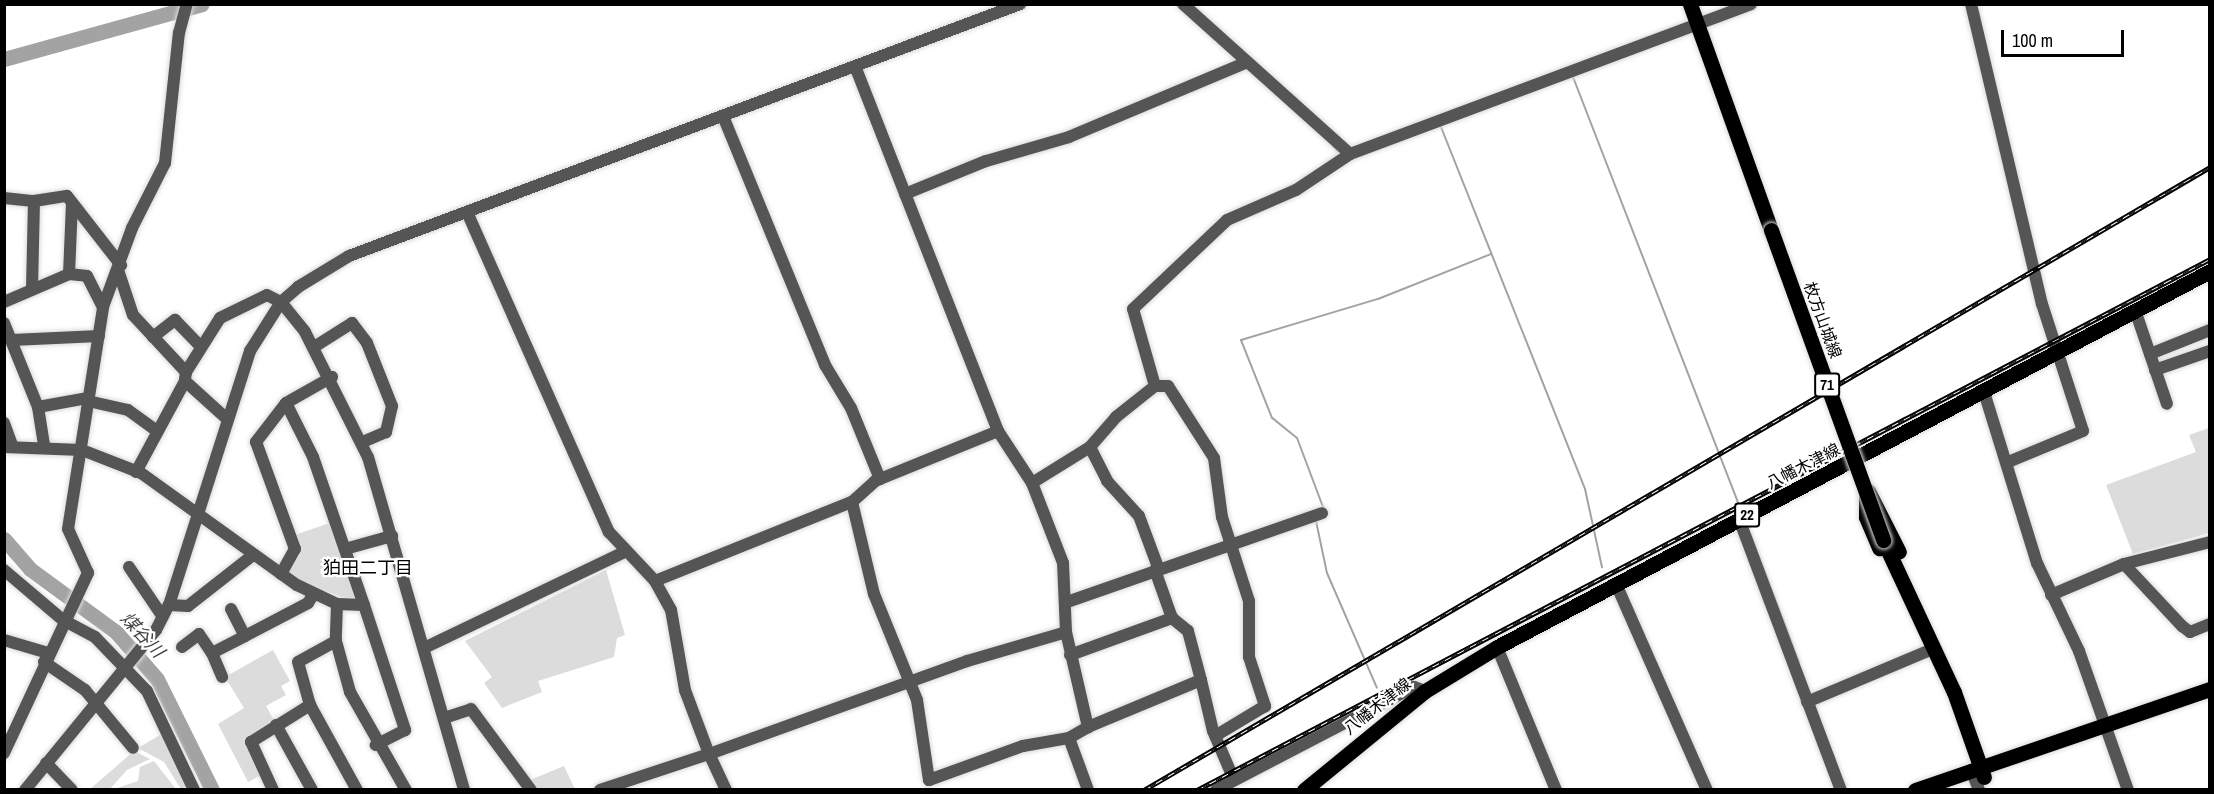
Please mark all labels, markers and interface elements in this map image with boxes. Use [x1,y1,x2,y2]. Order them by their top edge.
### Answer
scale bar [2004,18,2127,56]
text: 100 m [2012,28,2053,53]
street label: 枚方山城線 [1800,279,1846,361]
road number: 71 [1814,373,1840,397]
street label: 八幡木津線 [1763,439,1843,493]
road number: 22 [1734,503,1760,527]
district label: 狛田二丁目 [323,557,413,579]
water label: 煤谷川 [116,608,168,662]
street label: 八幡木津線 [1340,674,1414,738]

